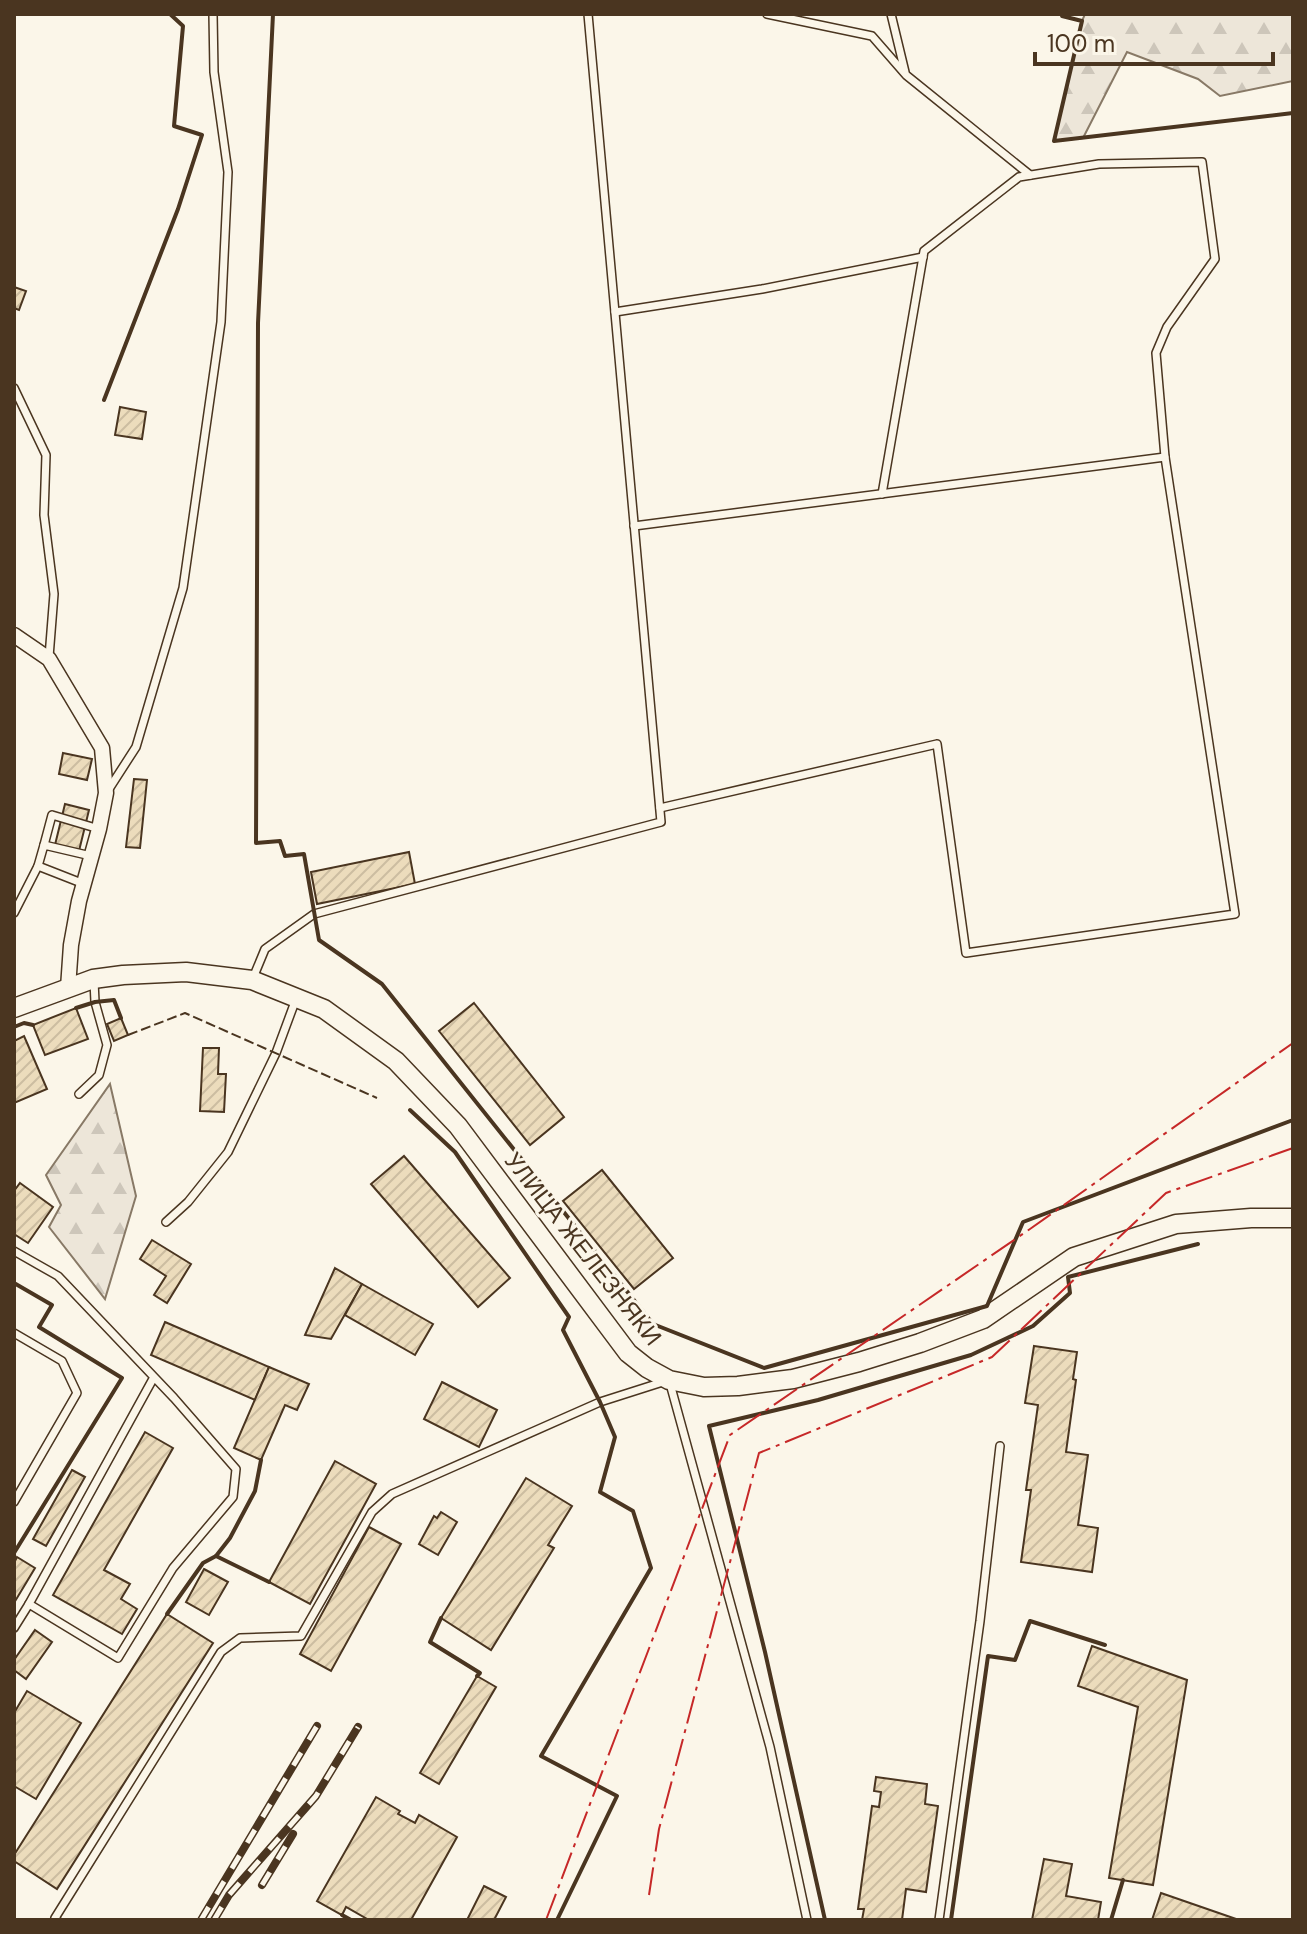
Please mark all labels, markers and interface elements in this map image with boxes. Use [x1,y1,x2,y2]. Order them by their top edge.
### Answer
scale bar [1035,16,1273,66]
text: 100 m [1047,28,1115,59]
street label: УЛИЦА ЖЕЛЕЗНЯКИ [498,1146,669,1352]

